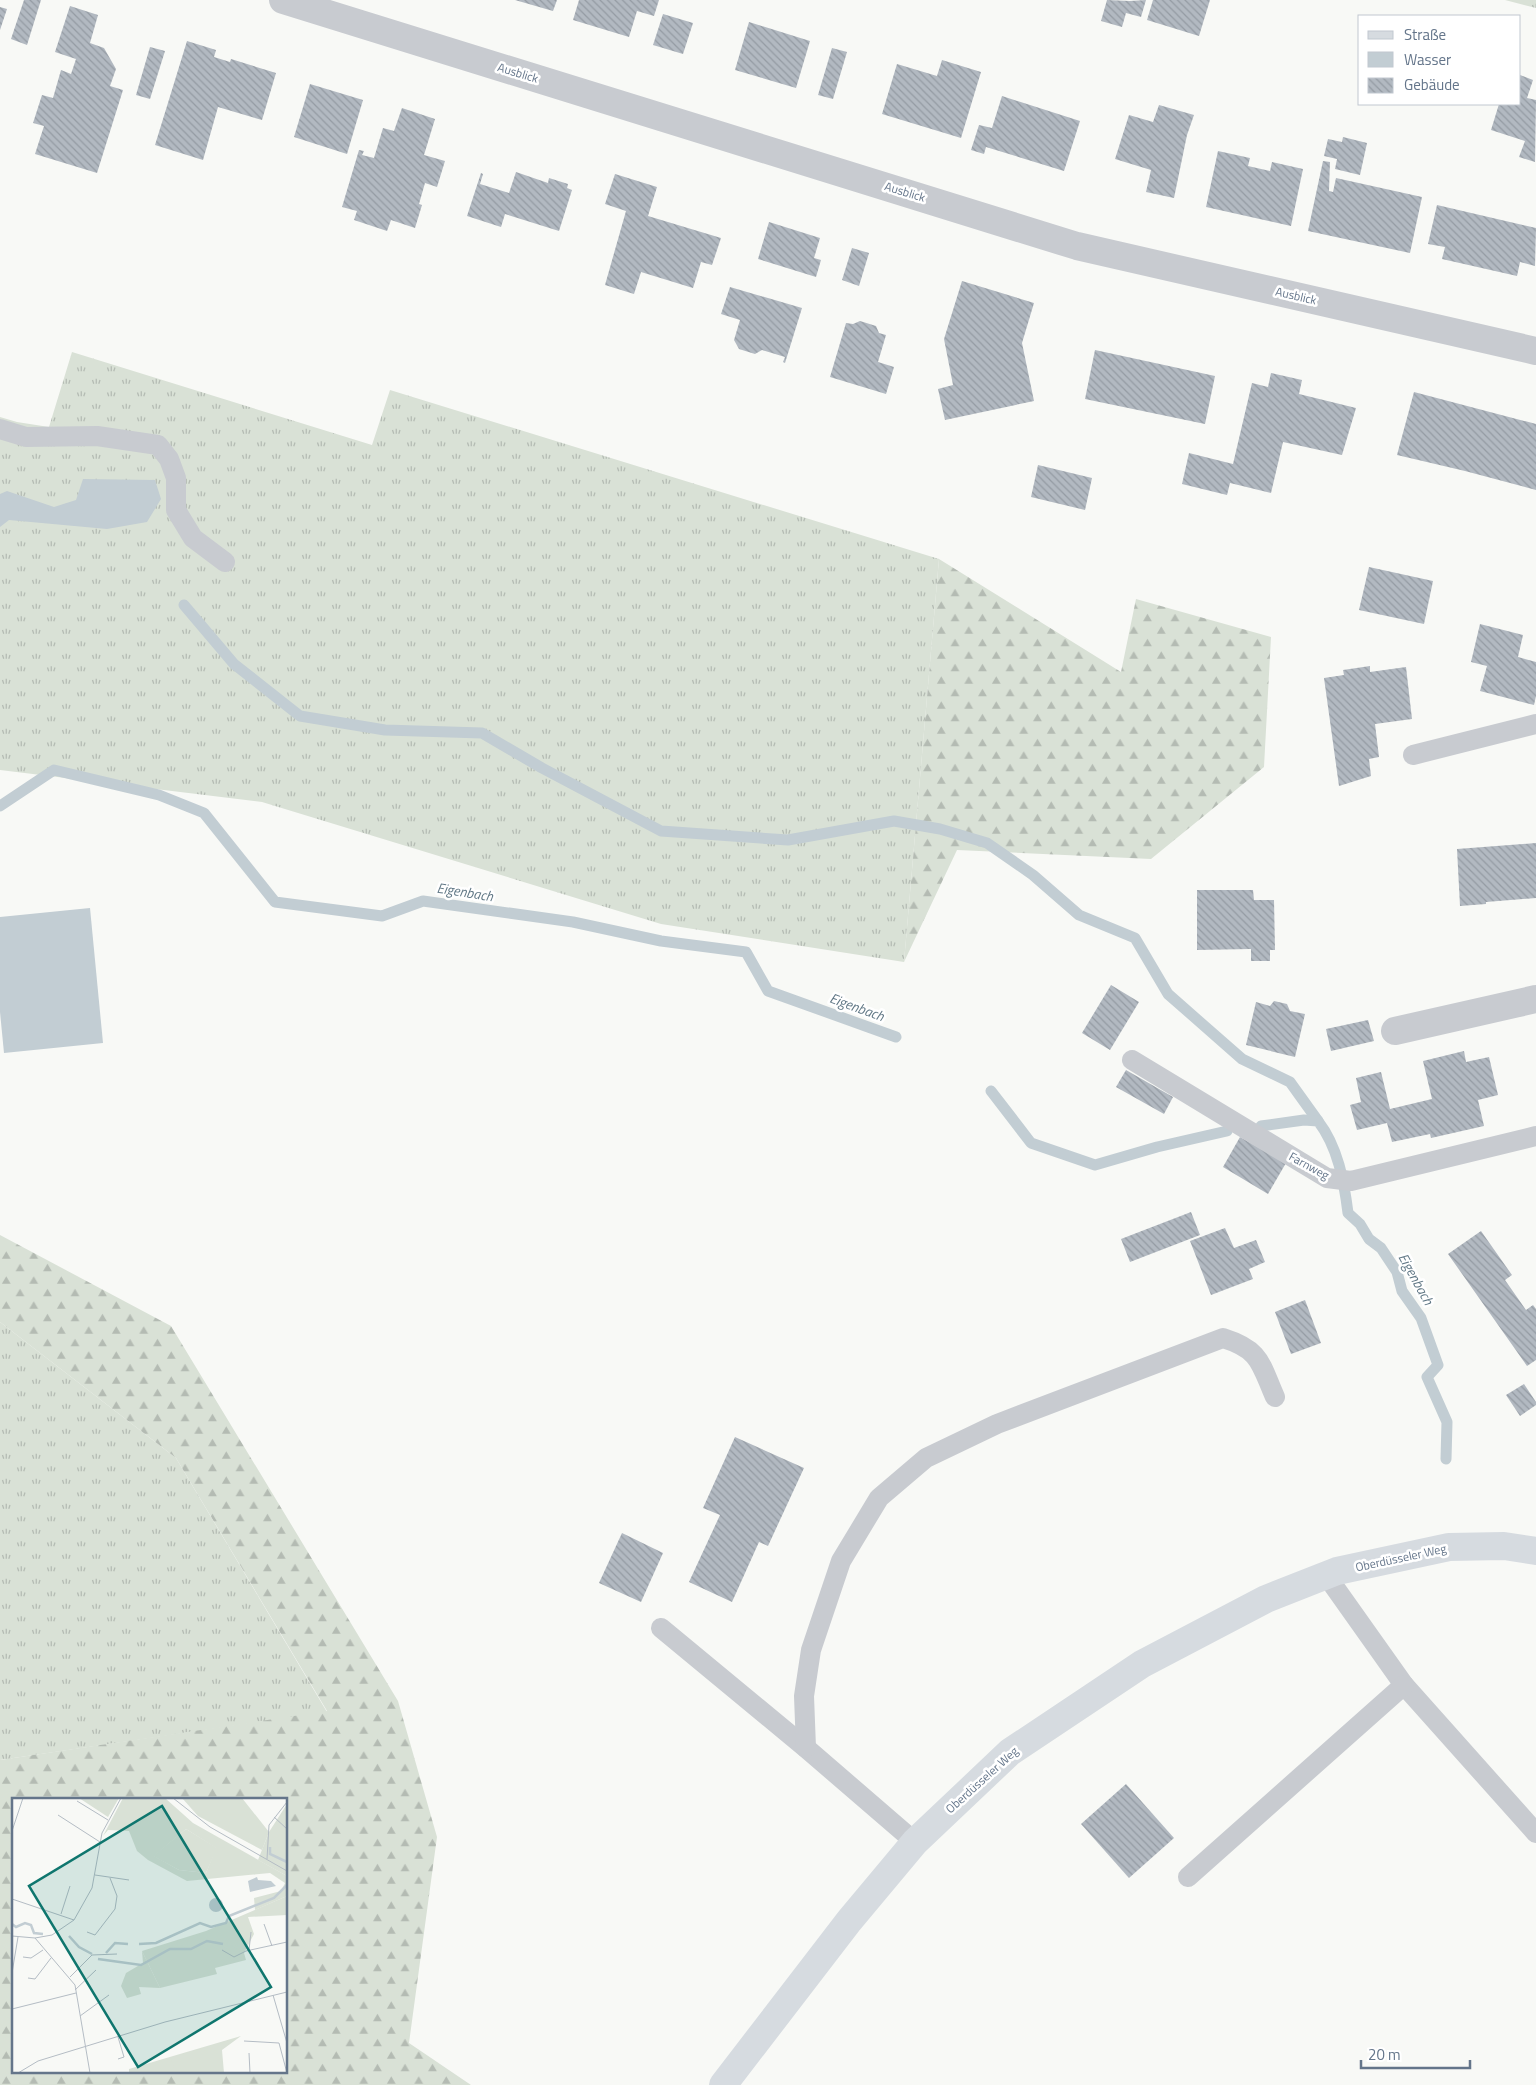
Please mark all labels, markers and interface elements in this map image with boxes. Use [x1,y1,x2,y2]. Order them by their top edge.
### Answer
legend [1358,15,1521,105]
text: Straße [1404,23,1446,46]
text: Wasser [1404,48,1451,71]
street label: Ausblick [495,57,541,88]
text: Gebäude [1404,73,1460,96]
street label: Ausblick [882,176,928,207]
street label: Ausblick [1274,282,1319,310]
water label: Eigenbach [435,877,496,906]
water label: Eigenbach [827,987,888,1026]
street label: Farnweg [1285,1147,1333,1184]
water label: Eigenbach [1394,1249,1440,1309]
street label: Oberdüsseler Weg [1354,1539,1448,1576]
street label: Oberdüsseler Weg [941,1742,1022,1818]
inset map [12,1798,288,2072]
scale bar [1361,2038,1470,2070]
text: 20 m [1368,2043,1401,2066]

